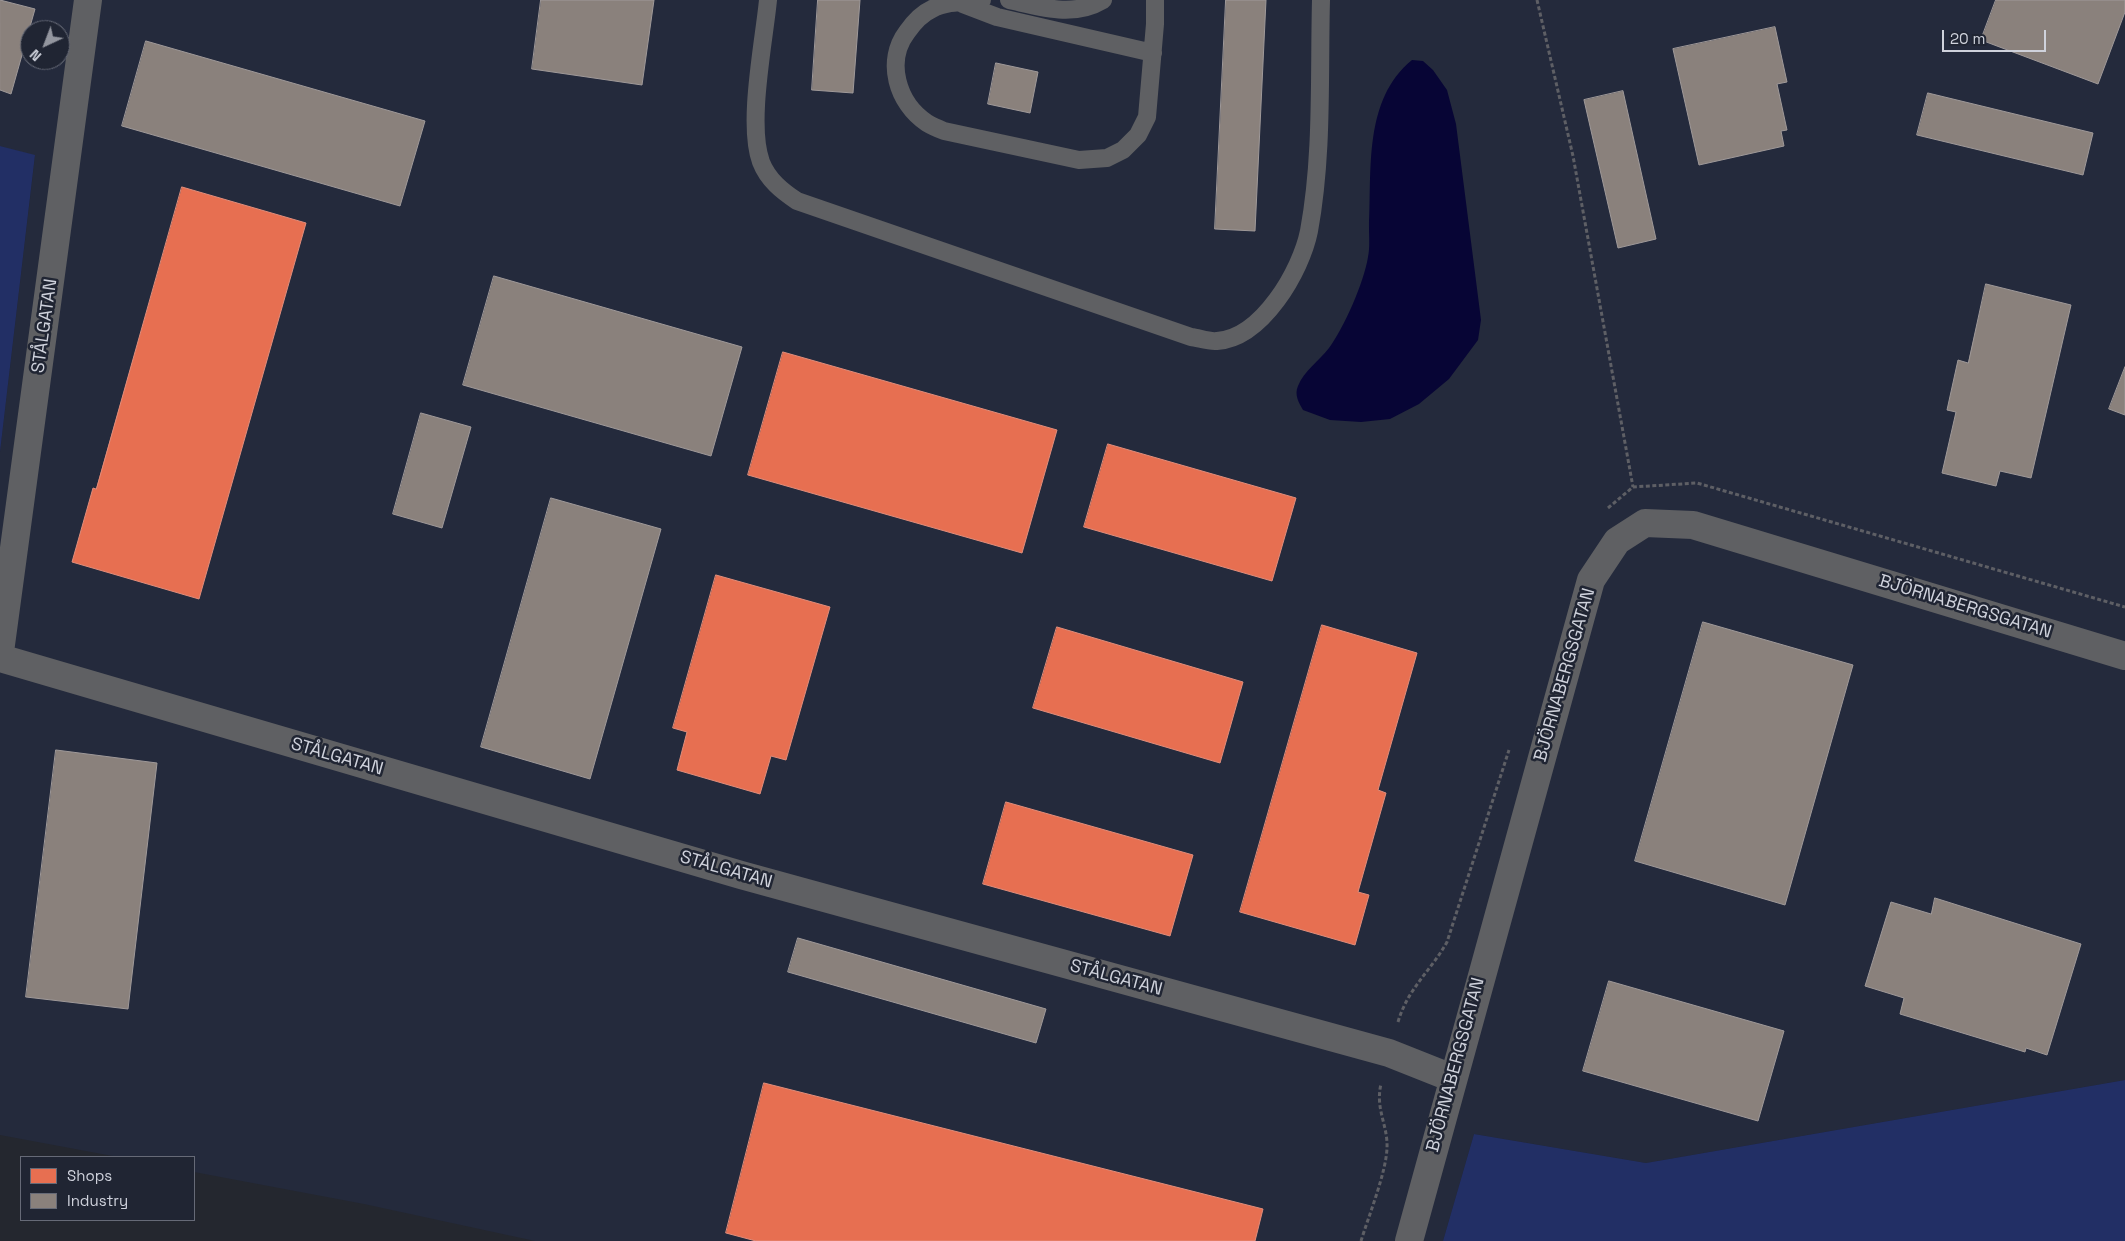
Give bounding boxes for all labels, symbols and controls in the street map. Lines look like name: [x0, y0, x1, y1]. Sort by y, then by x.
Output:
north arrow: [20, 20, 70, 70]
scale bar: [1945, 20, 2049, 52]
text: 20 m: [1950, 29, 1985, 48]
text: N: [26, 45, 45, 65]
street label: STÅLGATAN: [28, 277, 62, 375]
street label: BJÖRNABERGSGATAN: [1876, 570, 2054, 644]
street label: BJÖRNABERGSGATAN: [1530, 586, 1600, 764]
street label: STÅLGATAN: [288, 734, 386, 780]
street label: STÅLGATAN: [677, 847, 775, 893]
street label: STÅLGATAN: [1067, 955, 1165, 1001]
street label: BJÖRNABERGSGATAN: [1422, 975, 1490, 1155]
legend: [20, 1156, 195, 1221]
text: Shops: [67, 1166, 112, 1185]
text: Industry: [67, 1191, 128, 1210]

